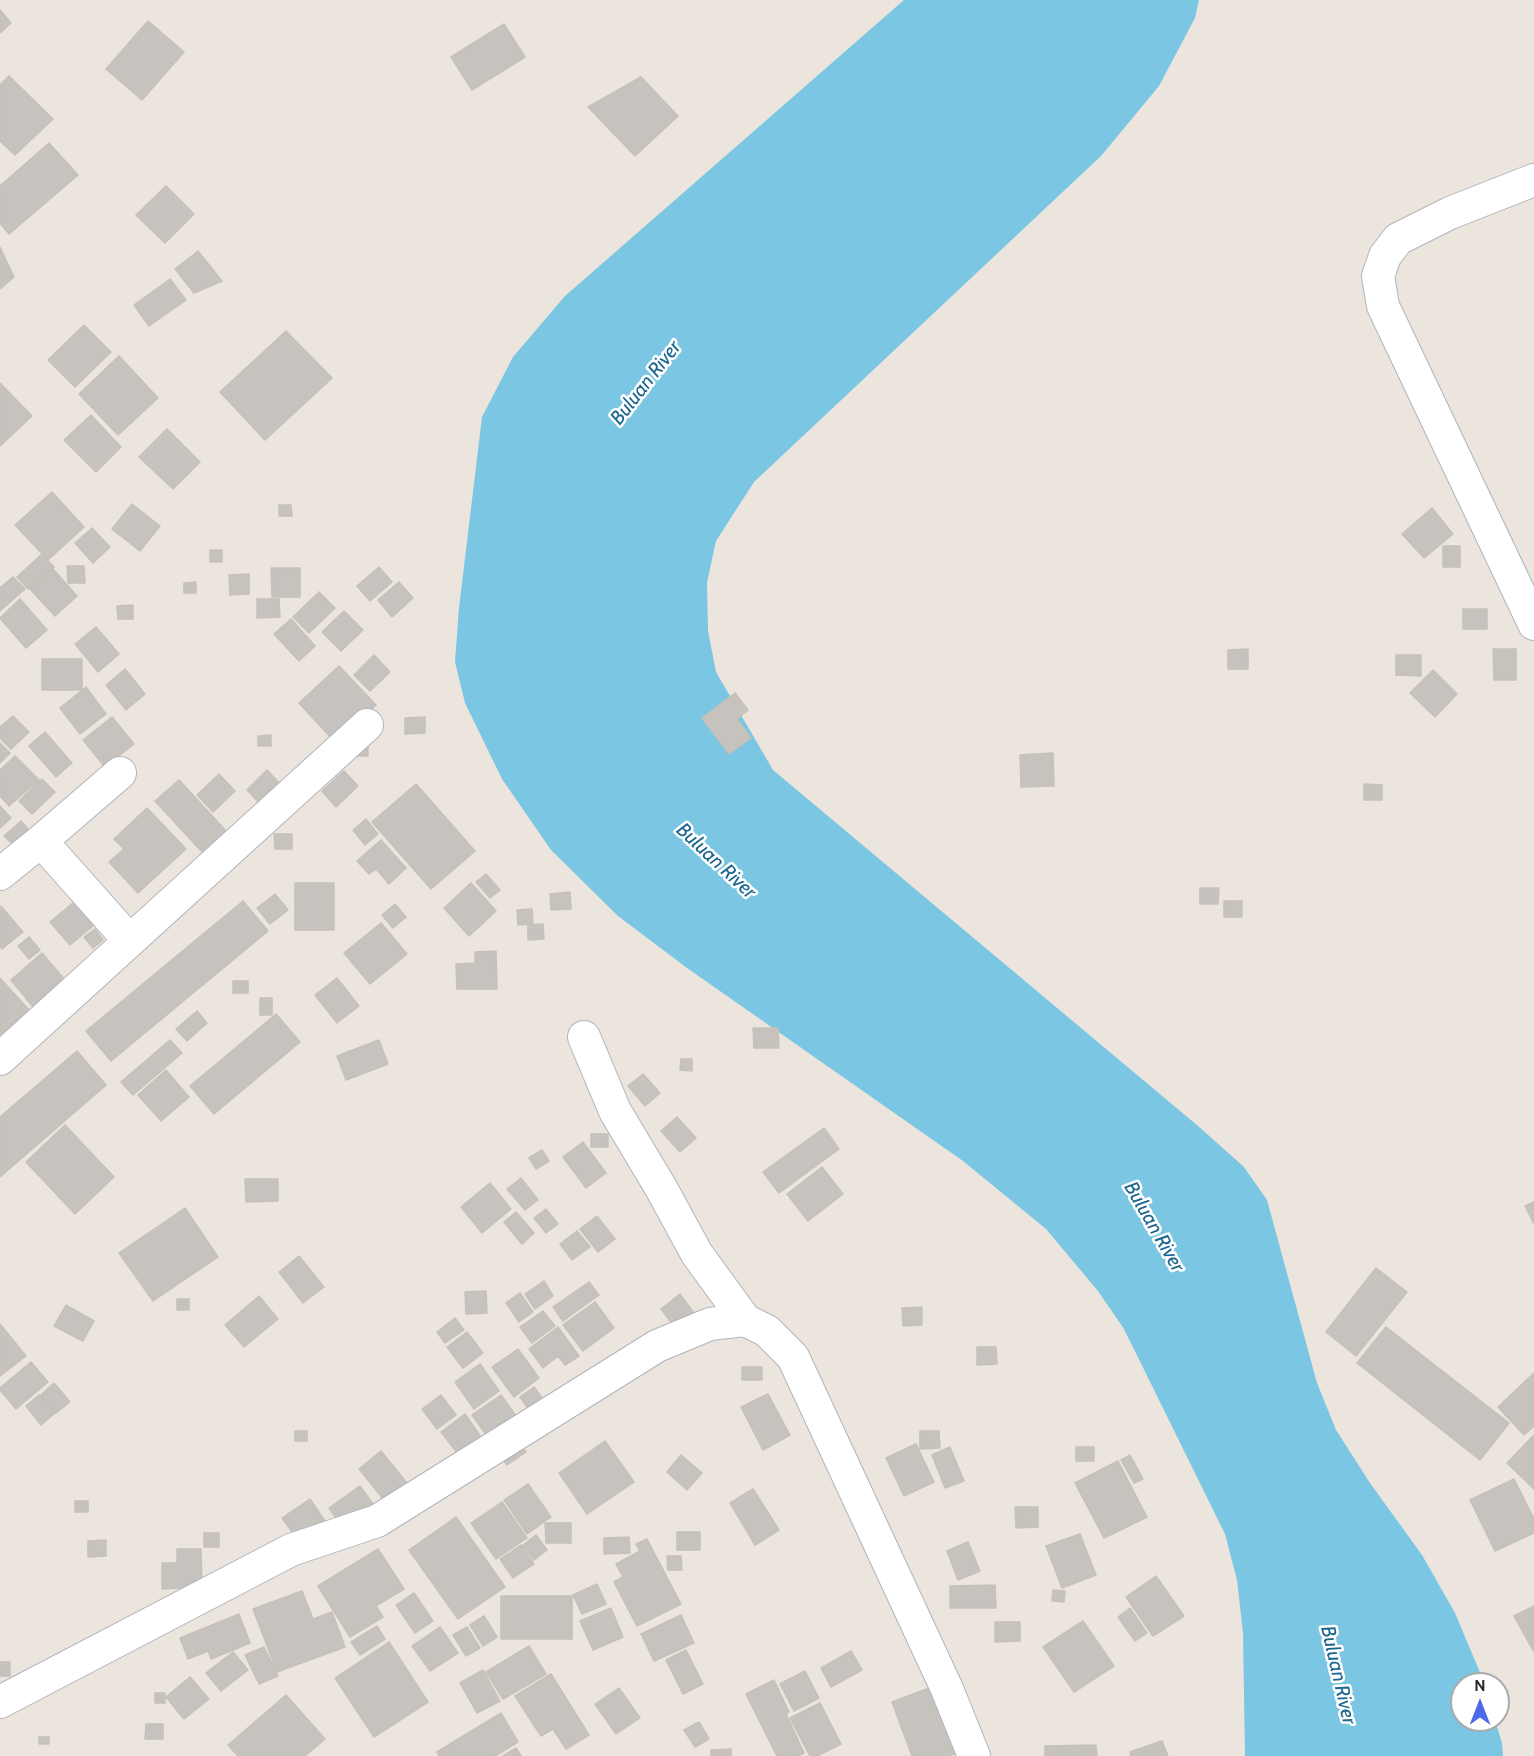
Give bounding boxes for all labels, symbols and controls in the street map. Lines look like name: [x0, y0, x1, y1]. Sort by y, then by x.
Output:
water label: Buluan River: [606, 336, 686, 430]
water label: Buluan River: [671, 818, 761, 904]
water label: Buluan River: [1119, 1178, 1189, 1276]
water label: Buluan River: [1315, 1624, 1361, 1726]
north arrow: [1450, 1672, 1510, 1732]
text: N: [1474, 1676, 1486, 1695]

